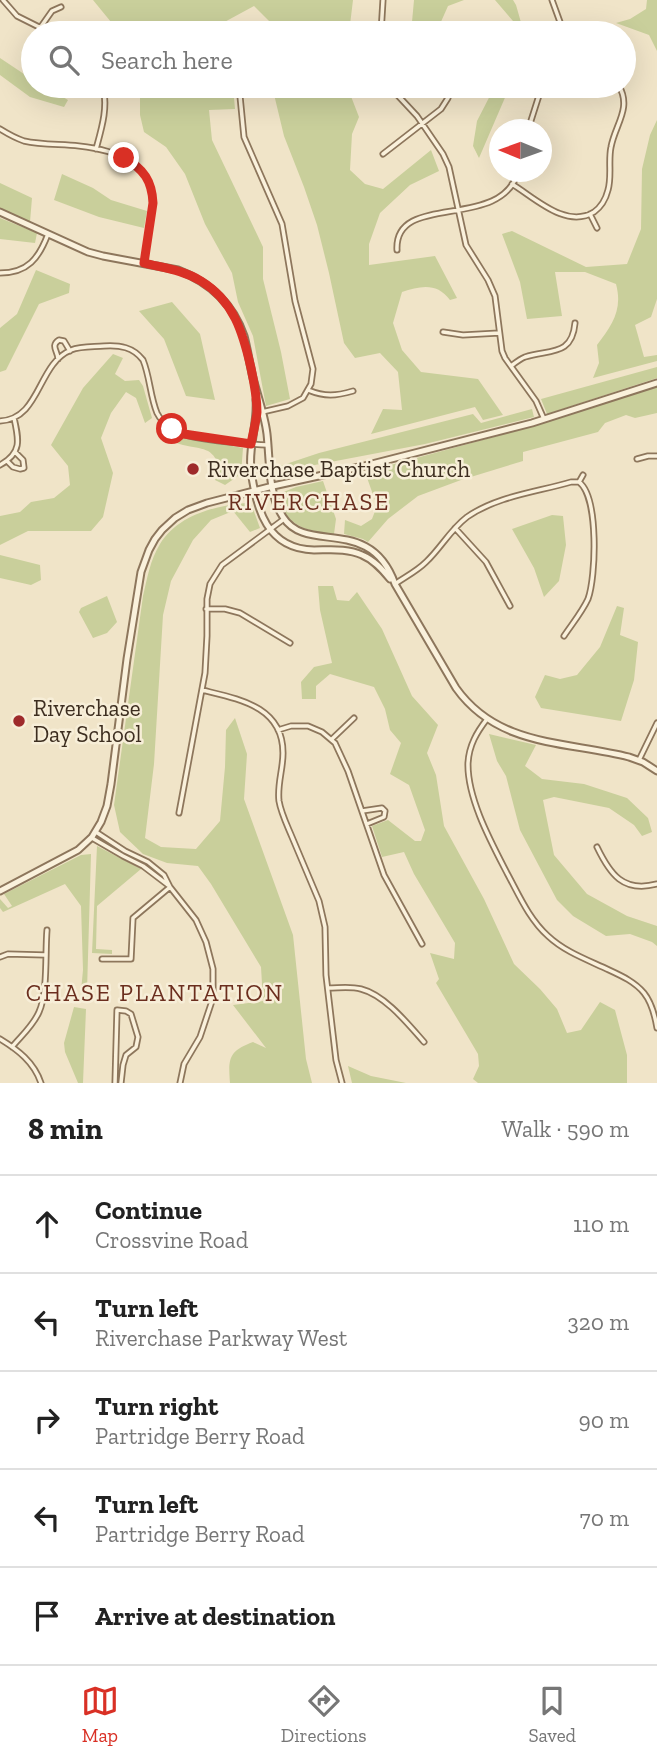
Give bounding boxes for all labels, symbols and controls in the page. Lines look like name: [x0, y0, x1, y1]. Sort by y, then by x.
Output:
search box: [21, 21, 636, 98]
icon: search: [45, 41, 83, 79]
text: Search here: [101, 44, 233, 76]
north arrow: [489, 119, 552, 182]
route end: [108, 142, 139, 173]
route start: [156, 413, 187, 444]
place label: Riverchase Baptist Church: [207, 455, 470, 483]
marker: Riverchase Baptist Church: [185, 461, 201, 477]
district label: RIVERCHASE: [228, 487, 390, 516]
place label: Riverchase Day School: [33, 694, 142, 748]
marker: Riverchase Day School: [11, 713, 27, 729]
district label: CHASE PLANTATION: [26, 978, 284, 1007]
text: 8 min: [28, 1111, 103, 1147]
text: Walk · 590 m: [502, 1115, 629, 1143]
text: Continue: [95, 1194, 202, 1226]
icon: ahead: [28, 1205, 66, 1243]
text: 110 m: [573, 1210, 629, 1238]
text: Crossvine Road: [95, 1226, 248, 1254]
text: Turn left: [95, 1292, 198, 1324]
icon: left: [28, 1303, 66, 1341]
text: 320 m: [568, 1308, 629, 1336]
text: Riverchase Parkway West: [95, 1324, 347, 1352]
text: Turn right: [95, 1390, 218, 1422]
icon: right: [28, 1401, 66, 1439]
text: 90 m: [578, 1406, 629, 1434]
text: Partridge Berry Road: [95, 1422, 305, 1450]
text: Turn left: [95, 1488, 198, 1520]
icon: left: [28, 1499, 66, 1537]
text: 70 m: [580, 1504, 629, 1532]
text: Partridge Berry Road: [95, 1520, 305, 1548]
icon: arrive: [28, 1597, 66, 1635]
text: Arrive at destination: [95, 1600, 335, 1632]
tab: Map: [81, 1682, 119, 1747]
tab: Directions: [281, 1682, 367, 1747]
tab: Saved: [528, 1682, 576, 1747]

